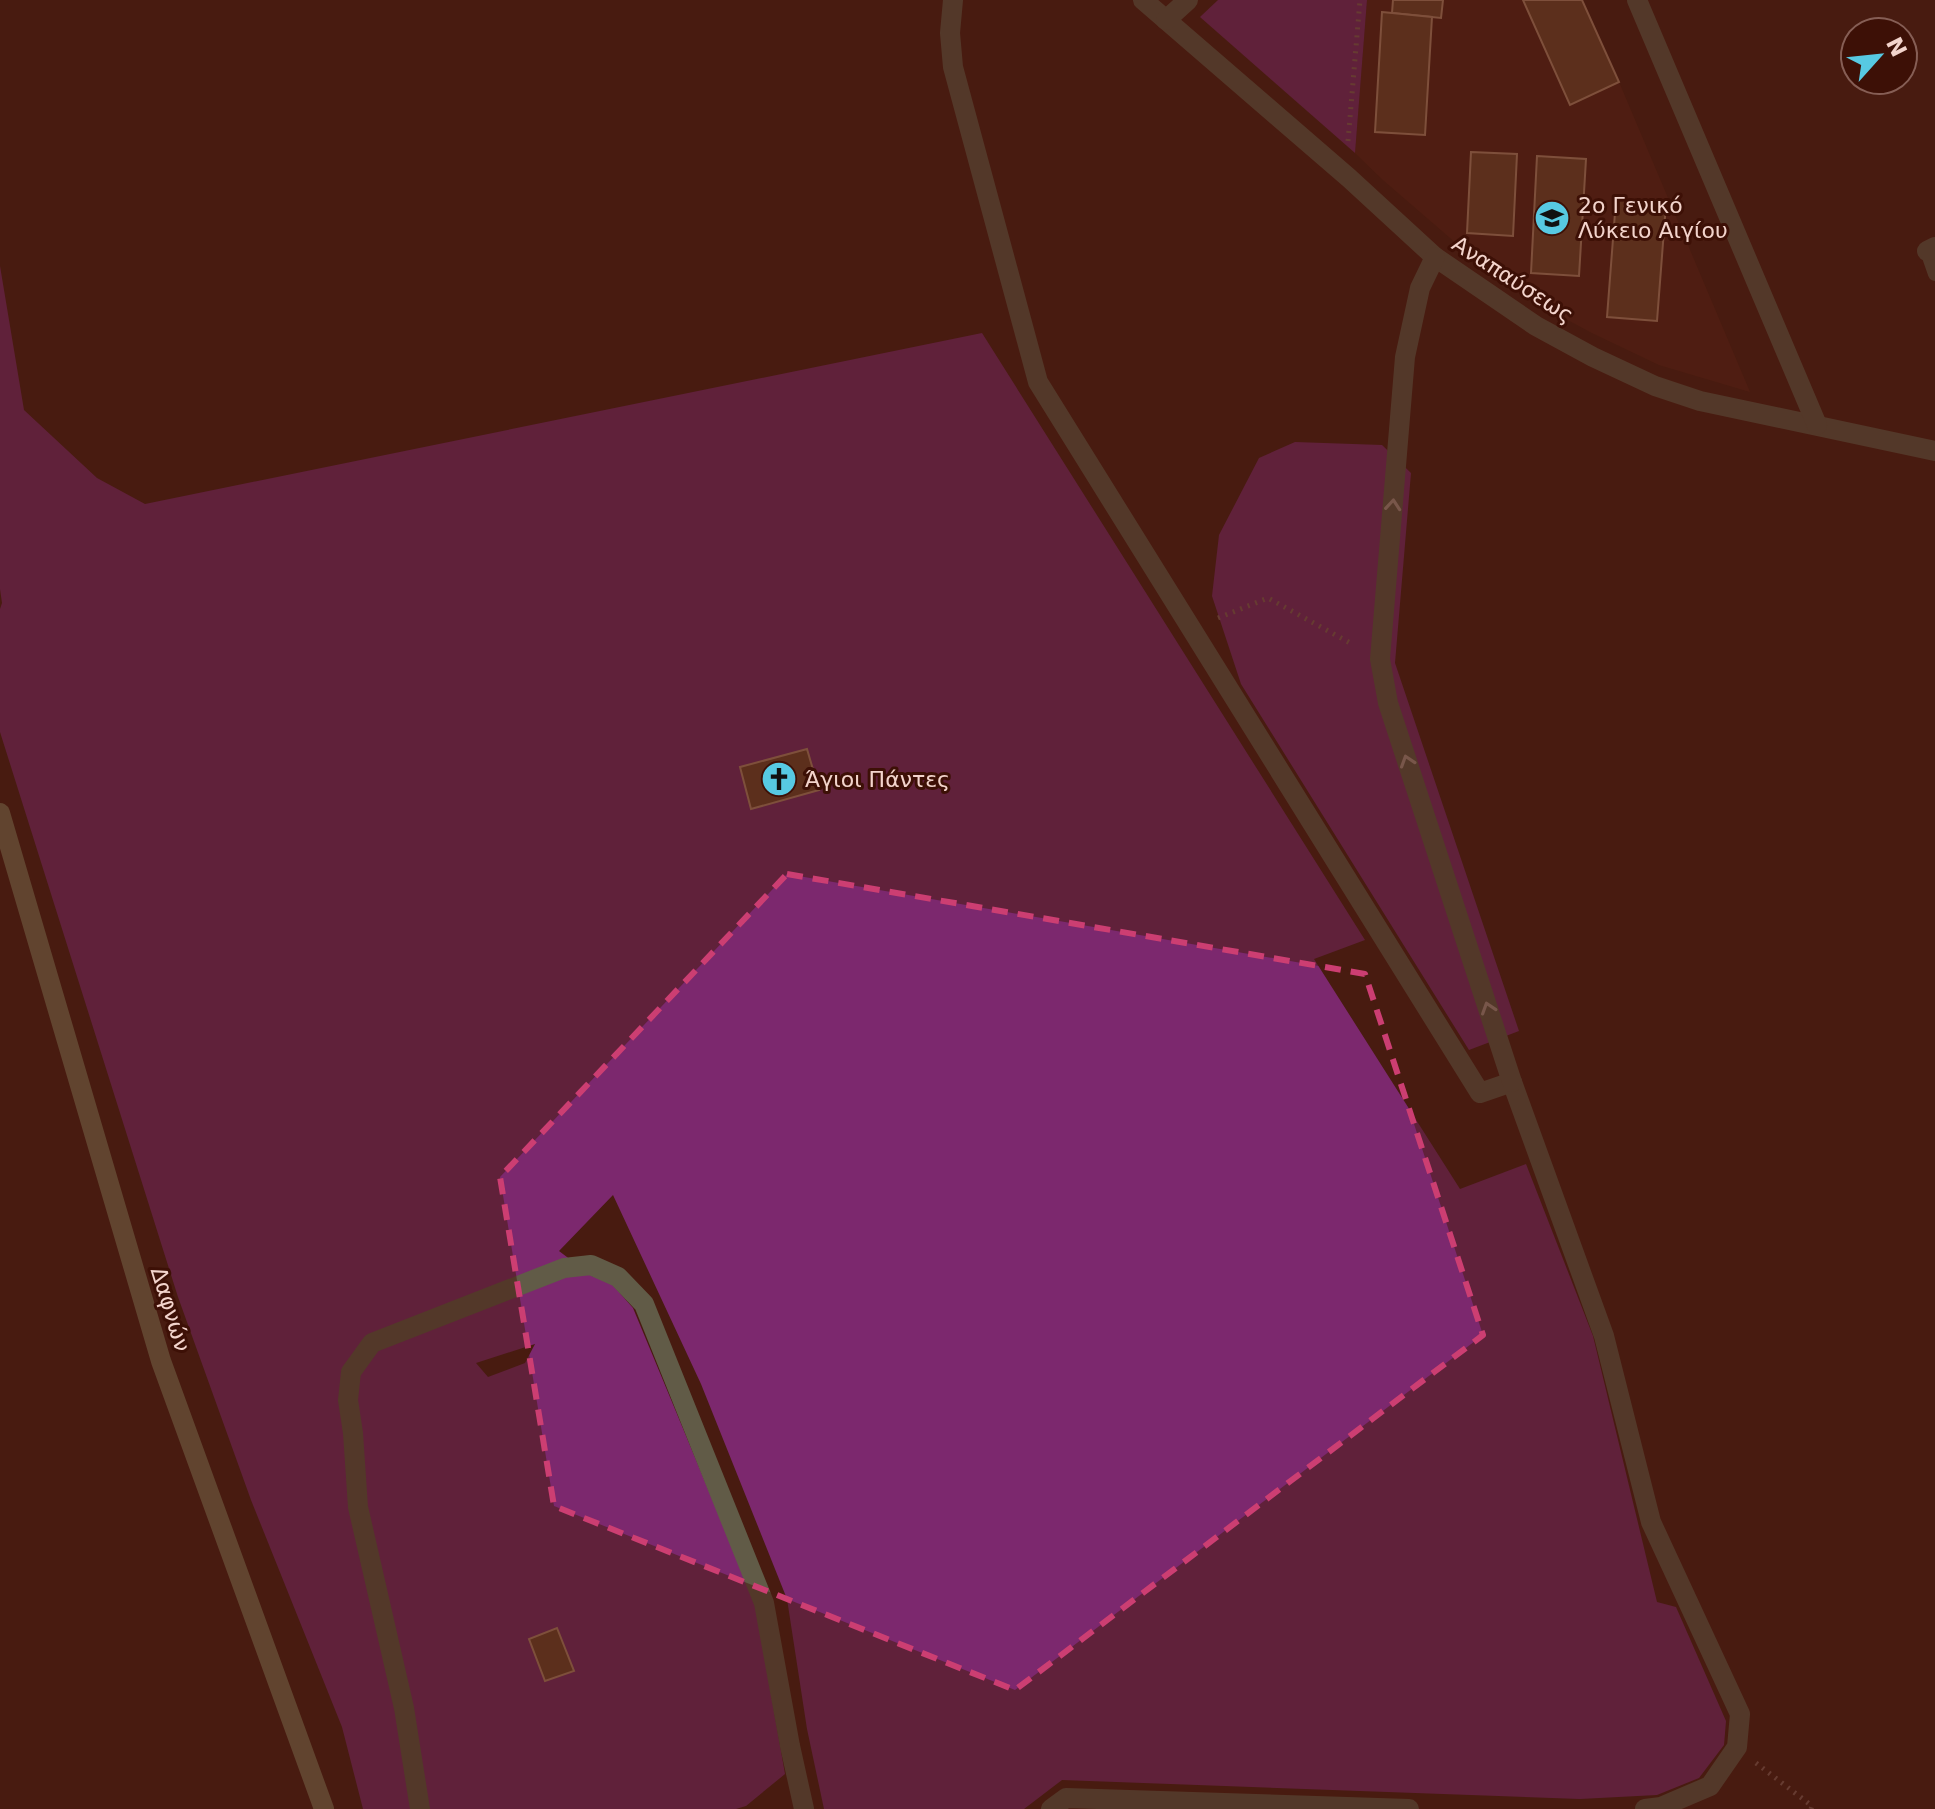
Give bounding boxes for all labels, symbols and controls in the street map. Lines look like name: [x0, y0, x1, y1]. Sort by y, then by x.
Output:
north arrow: [1839, 16, 1919, 96]
text: N: [1881, 33, 1912, 61]
place label: 2ο Γενικό Λύκειο Αιγίου: [1578, 193, 1728, 243]
school or university icon: 2ο Γενικό Λύκειο Αιγίου: [1533, 199, 1571, 237]
street label: Αναπαύσεως: [1447, 231, 1578, 328]
one-way arrow: [1384, 498, 1401, 511]
one-way arrow: [1400, 754, 1416, 768]
church icon: Άγιοι Πάντες: [760, 760, 798, 798]
place label: Άγιοι Πάντες: [805, 767, 950, 792]
one-way arrow: [1481, 1001, 1497, 1015]
street label: Δαφνών: [146, 1264, 195, 1354]

